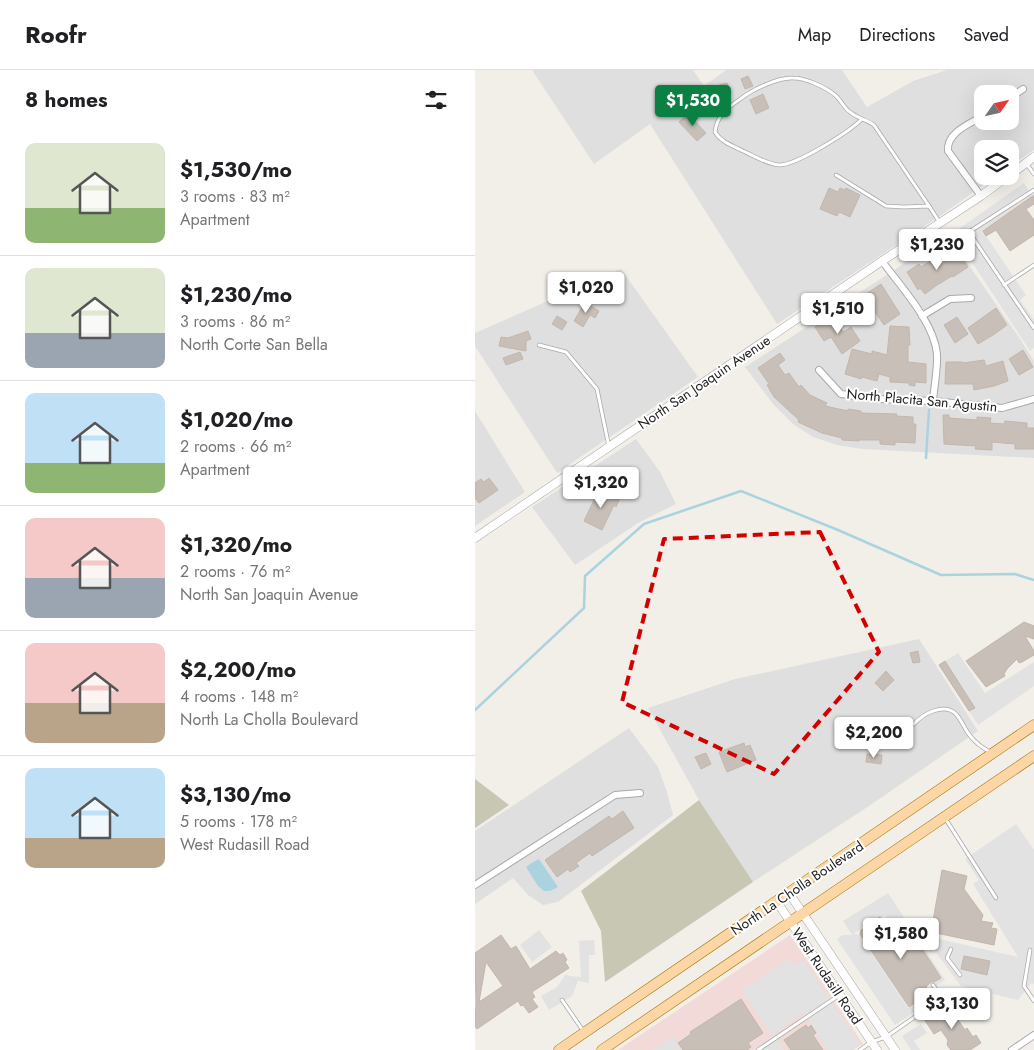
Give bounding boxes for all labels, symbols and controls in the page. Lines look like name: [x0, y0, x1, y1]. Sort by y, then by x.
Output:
text: Roofr: [25, 17, 87, 52]
text: Map: [798, 22, 831, 48]
text: Directions: [859, 22, 935, 48]
text: Saved: [963, 22, 1009, 48]
text: 8 homes: [25, 85, 108, 115]
pin: $1,530: [652, 85, 734, 127]
north arrow: [974, 85, 1019, 130]
map controls: [974, 85, 1019, 185]
icon: filters: [422, 86, 450, 114]
text: $1,530: [666, 89, 720, 112]
button: layers: [974, 140, 1019, 185]
text: $1,530/mo: [180, 155, 292, 185]
icon: home: [65, 163, 125, 223]
text: 3 rooms · 83 m²: [180, 185, 290, 208]
text: Apartment: [180, 208, 250, 231]
pin: $1,230: [896, 228, 978, 271]
text: $1,230: [910, 233, 964, 256]
pin: $1,020: [545, 272, 627, 314]
text: $1,020: [559, 276, 613, 299]
text: $1,230/mo: [180, 280, 292, 310]
icon: home: [65, 288, 125, 348]
pin: $1,510: [797, 292, 879, 335]
text: $1,510: [812, 297, 864, 320]
text: 3 rooms · 86 m²: [180, 310, 290, 333]
street label: North San Joaquin Avenue: [634, 330, 774, 434]
text: North Corte San Bella: [180, 333, 328, 356]
street label: North Placita San Agustin: [846, 383, 998, 417]
text: $1,020/mo: [180, 405, 293, 435]
icon: home: [65, 413, 125, 473]
text: 2 rooms · 66 m²: [180, 435, 291, 458]
text: Apartment: [180, 458, 250, 481]
pin: $1,320: [560, 466, 642, 509]
text: $1,320: [574, 471, 628, 494]
text: $1,320/mo: [180, 530, 292, 560]
icon: home: [65, 538, 125, 598]
text: 2 rooms · 76 m²: [180, 560, 290, 583]
text: North San Joaquin Avenue: [180, 583, 358, 606]
text: $2,200/mo: [180, 655, 296, 685]
icon: home: [65, 663, 125, 723]
text: 4 rooms · 148 m²: [180, 685, 298, 708]
text: North La Cholla Boulevard: [180, 708, 358, 731]
pin: $2,200: [833, 716, 915, 759]
text: $2,200: [845, 721, 903, 744]
text: $3,130/mo: [180, 780, 291, 810]
icon: home: [65, 788, 125, 848]
text: 5 rooms · 178 m²: [180, 810, 297, 833]
text: West Rudasill Road: [180, 833, 309, 856]
street label: North La Cholla Boulevard: [727, 836, 867, 940]
pin: $1,580: [860, 918, 942, 960]
text: $1,580: [874, 922, 928, 945]
street label: West Rudasill Road: [787, 923, 867, 1029]
pin: $3,130: [911, 988, 993, 1030]
text: $3,130: [925, 992, 979, 1015]

